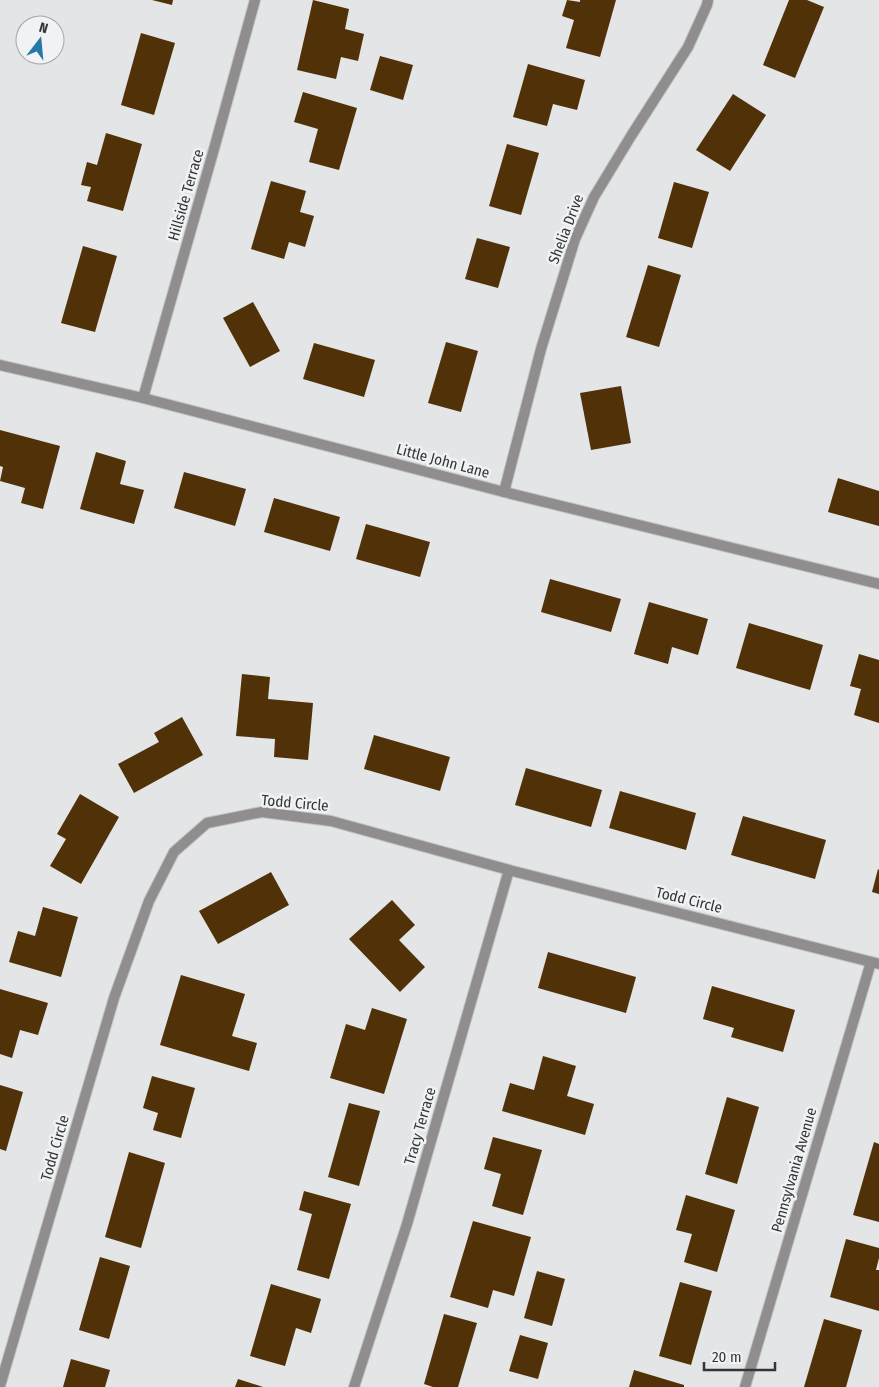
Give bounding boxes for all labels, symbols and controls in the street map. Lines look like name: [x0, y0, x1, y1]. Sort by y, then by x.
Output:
north arrow: [15, 15, 65, 65]
text: N: [37, 19, 50, 37]
street label: Hillside Terrace: [164, 147, 208, 243]
street label: Shelia Drive: [544, 192, 588, 266]
street label: Little John Lane: [395, 440, 491, 482]
street label: Todd Circle: [261, 791, 329, 815]
street label: Todd Circle: [654, 883, 724, 917]
street label: Tracy Terrace: [400, 1085, 440, 1167]
street label: Pennsylvania Avenue: [768, 1106, 820, 1234]
street label: Todd Circle: [37, 1113, 73, 1183]
scale bar: [704, 1340, 775, 1372]
text: 20 m: [712, 1348, 742, 1366]

